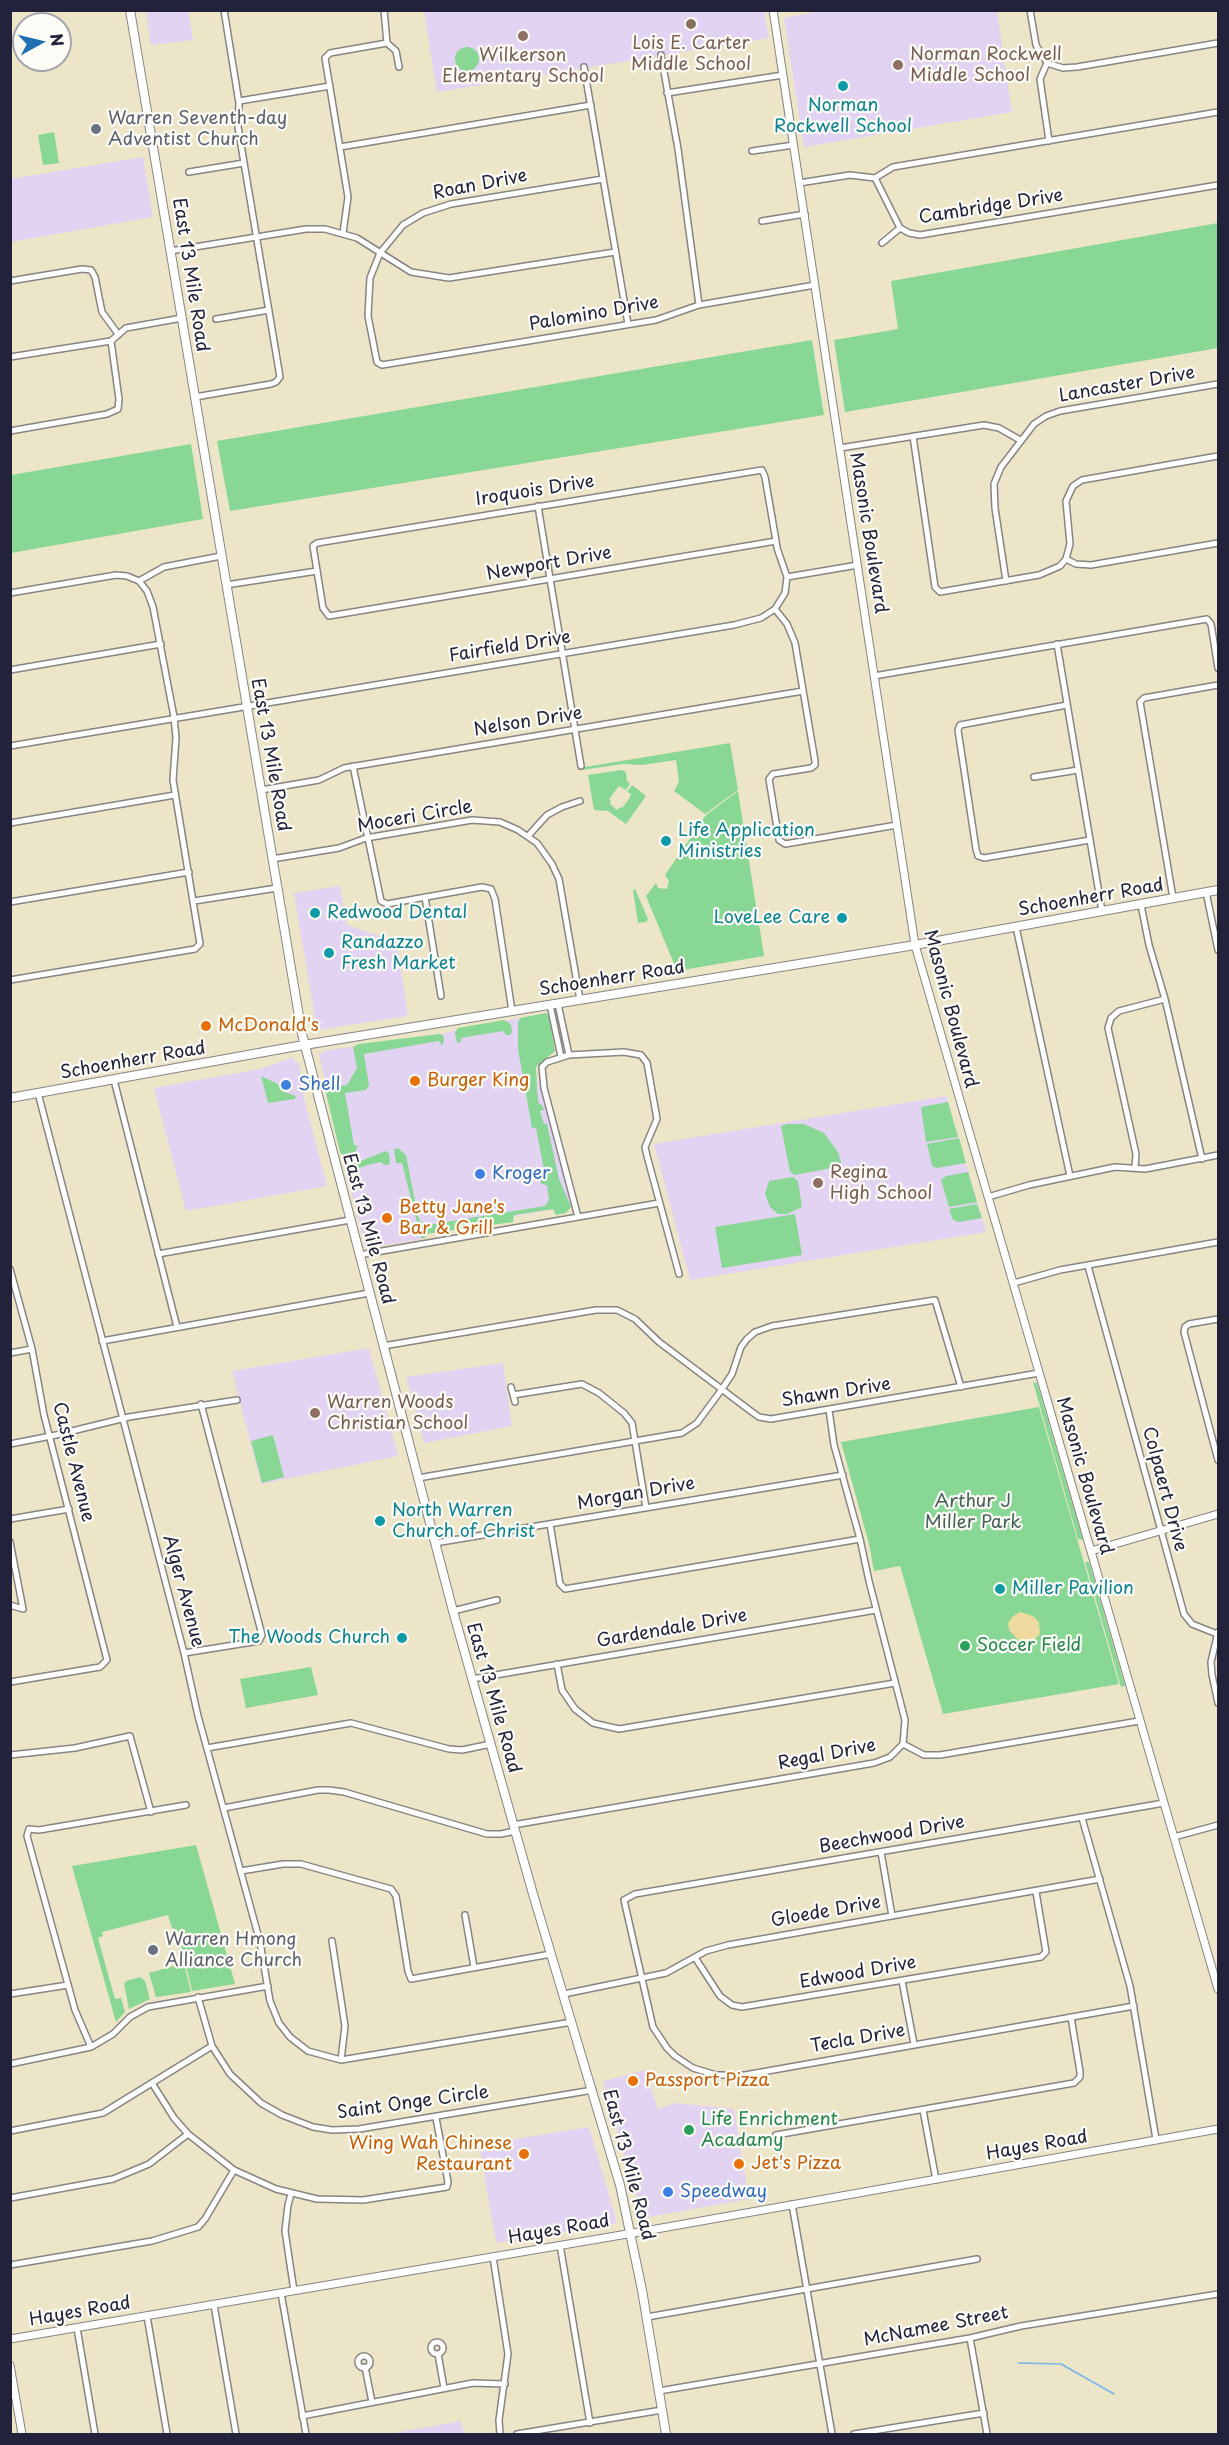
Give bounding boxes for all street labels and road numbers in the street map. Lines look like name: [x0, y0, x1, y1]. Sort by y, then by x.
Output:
street label: Roan Drive: [431, 165, 529, 205]
street label: Cambridge Drive: [917, 185, 1065, 229]
street label: East 13 Mile Road: [167, 197, 213, 353]
street label: Palomino Drive: [527, 292, 661, 336]
street label: Lancaster Drive: [1057, 362, 1197, 408]
street label: Masonic Boulevard: [845, 451, 891, 615]
street label: Iroquois Drive: [474, 471, 596, 511]
street label: Newport Drive: [485, 542, 613, 586]
street label: Fairfield Drive: [448, 627, 572, 667]
street label: East 13 Mile Road: [246, 677, 294, 833]
street label: Nelson Drive: [472, 703, 584, 741]
street label: Moceri Circle: [356, 796, 474, 838]
street label: Schoenherr Road: [1017, 875, 1165, 921]
street label: Masonic Boulevard: [918, 928, 982, 1090]
street label: Schoenherr Road: [538, 957, 686, 1001]
street label: Schoenherr Road: [59, 1038, 207, 1084]
street label: East 13 Mile Road: [337, 1151, 399, 1307]
street label: Shawn Drive: [780, 1374, 892, 1412]
street label: Masonic Boulevard: [1051, 1395, 1117, 1557]
street label: Castle Avenue: [48, 1400, 98, 1524]
street label: Colpaert Drive: [1137, 1424, 1191, 1554]
street label: Morgan Drive: [575, 1473, 697, 1515]
street label: Alger Avenue: [158, 1533, 208, 1649]
street label: Gardendale Drive: [595, 1605, 749, 1653]
street label: East 13 Mile Road: [461, 1620, 525, 1776]
street label: Regal Drive: [776, 1735, 878, 1775]
street label: Beechwood Drive: [818, 1812, 966, 1858]
street label: Gloede Drive: [769, 1892, 883, 1932]
street label: Edwood Drive: [798, 1952, 918, 1994]
street label: Tecla Drive: [809, 2020, 907, 2058]
street label: Saint Onge Circle: [336, 2082, 490, 2124]
street label: East 13 Mile Road: [597, 2087, 659, 2243]
street label: Hayes Road: [985, 2126, 1089, 2166]
street label: Hayes Road: [507, 2210, 611, 2250]
street label: Hayes Road: [28, 2292, 132, 2332]
street label: McNamee Street: [862, 2302, 1010, 2352]

